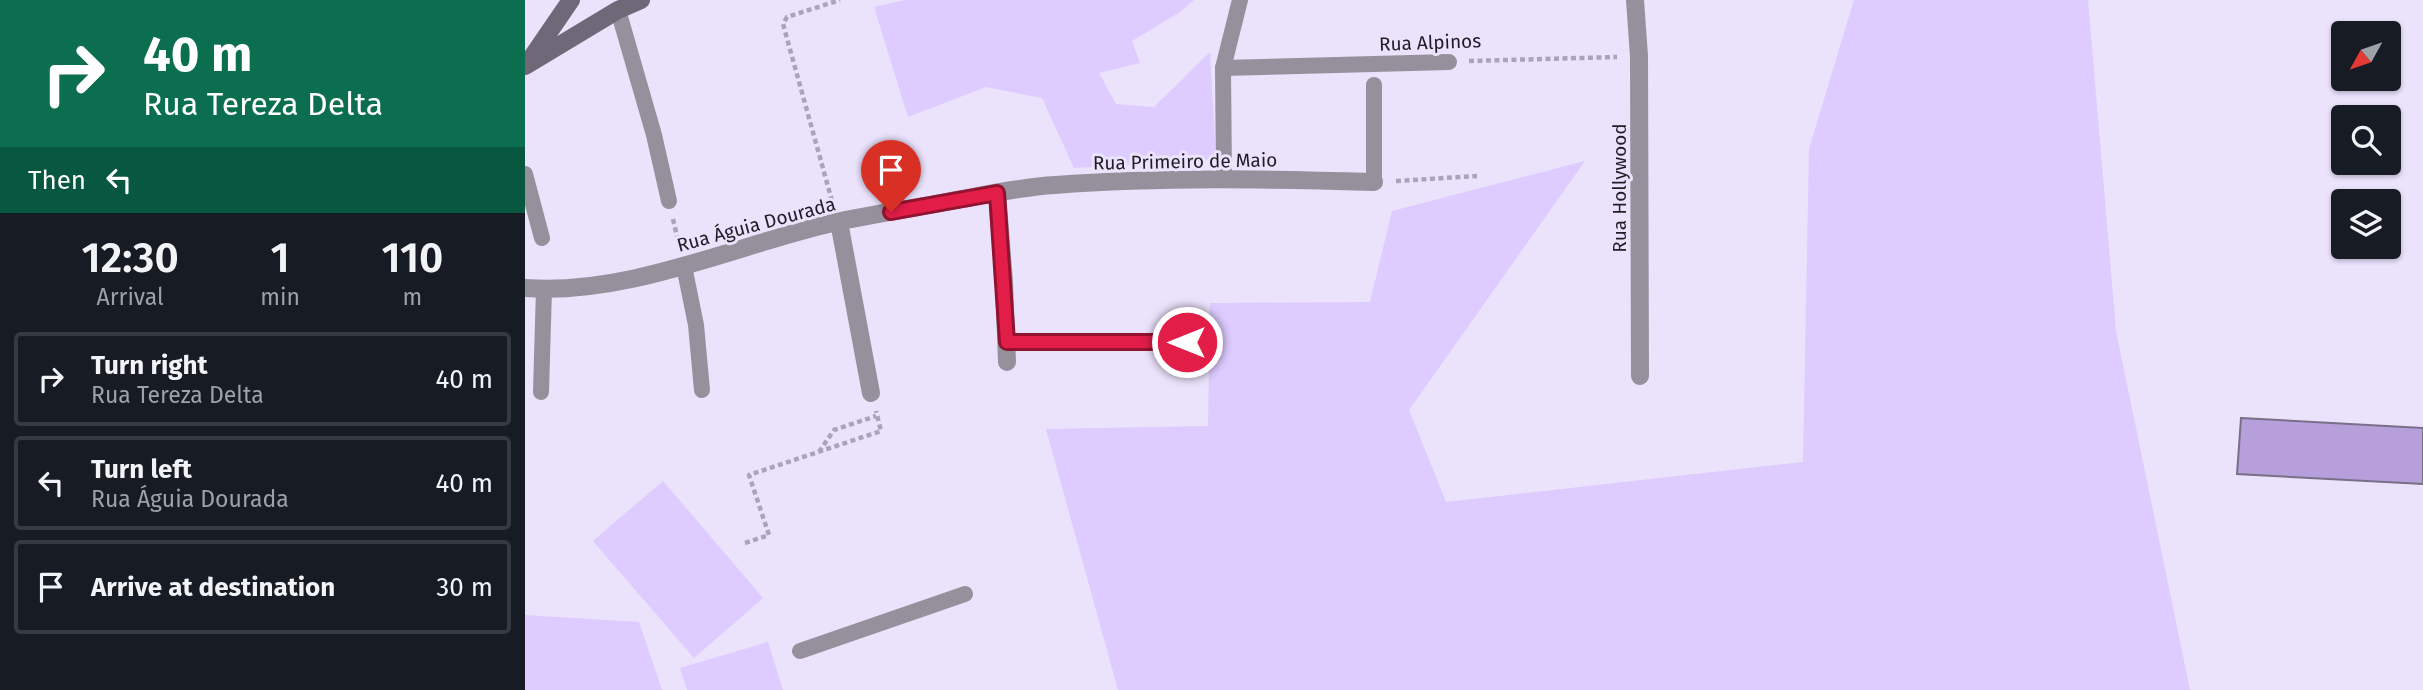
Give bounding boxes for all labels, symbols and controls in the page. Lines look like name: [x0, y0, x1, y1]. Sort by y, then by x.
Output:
north arrow: [2331, 21, 2401, 91]
map controls: [2331, 21, 2401, 259]
text: 40 m: [143, 25, 252, 84]
icon: right: [28, 28, 119, 119]
street label: Rua Alpinos: [1379, 29, 1482, 56]
text: Rua Tereza Delta: [143, 85, 383, 123]
button: search: [2331, 105, 2401, 175]
street label: Rua Hollywood: [1608, 123, 1631, 253]
pin: [861, 140, 921, 212]
street label: Rua Primeiro de Maio: [1093, 148, 1277, 175]
icon: arrive: [872, 151, 910, 189]
icon: left: [100, 161, 138, 199]
text: Then: [28, 165, 86, 196]
button: layers: [2331, 189, 2401, 259]
street label: Rua Águia Dourada: [674, 192, 838, 257]
text: 12:30: [82, 233, 179, 283]
text: 1: [271, 233, 290, 283]
text: 110: [382, 233, 443, 283]
text: Arrival: [96, 283, 164, 311]
text: min: [260, 283, 300, 311]
text: m: [403, 283, 422, 311]
position arrow: [1150, 305, 1224, 379]
text: Turn right: [91, 350, 208, 381]
icon: right: [32, 360, 70, 398]
text: 40 m: [435, 364, 493, 395]
text: Rua Tereza Delta: [91, 381, 264, 409]
text: Turn left: [91, 454, 192, 485]
icon: left: [32, 464, 70, 502]
text: 40 m: [435, 468, 493, 499]
text: Rua Águia Dourada: [91, 485, 289, 513]
icon: arrive: [32, 568, 70, 606]
text: Arrive at destination: [91, 572, 335, 603]
text: 30 m: [436, 572, 493, 603]

